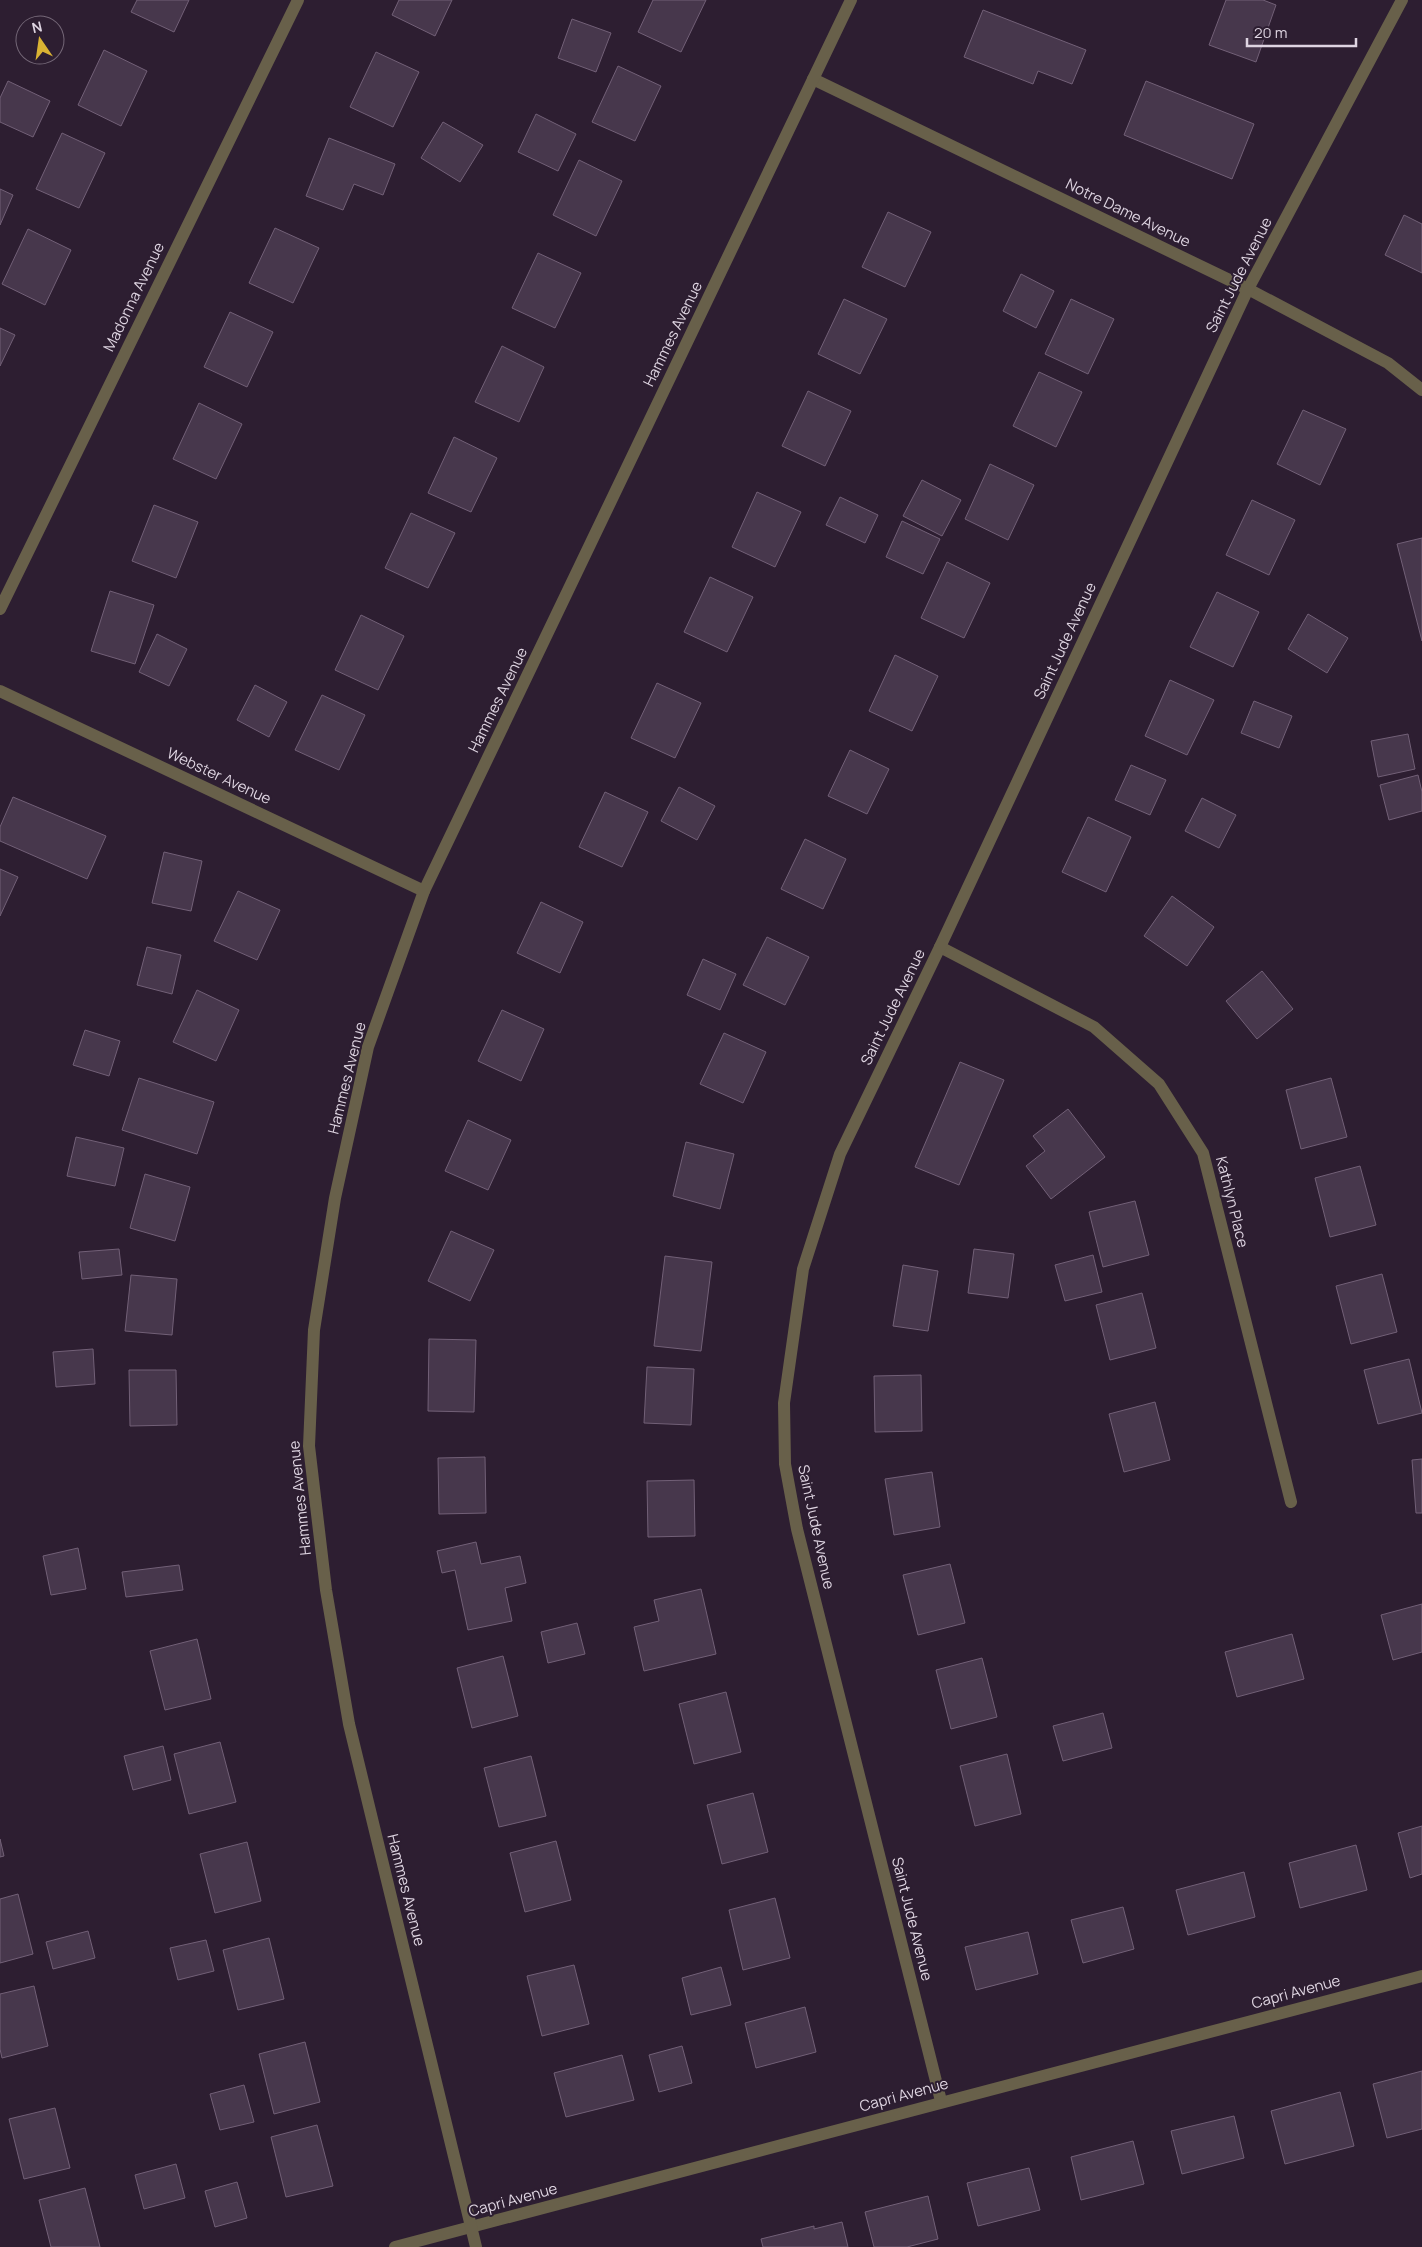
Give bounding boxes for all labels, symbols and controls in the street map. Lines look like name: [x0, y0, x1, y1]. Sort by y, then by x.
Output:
north arrow: [15, 15, 65, 65]
scale bar: [1247, 15, 1356, 47]
text: N: [30, 16, 44, 37]
text: 20 m: [1254, 22, 1287, 43]
street label: Notre Dame Avenue: [1062, 173, 1194, 252]
street label: Saint Jude Avenue: [1200, 213, 1277, 336]
street label: Madonna Avenue: [98, 238, 169, 355]
street label: Hammes Avenue: [638, 277, 707, 390]
street label: Saint Jude Avenue: [1028, 579, 1101, 703]
street label: Hammes Avenue: [463, 643, 532, 756]
street label: Webster Avenue: [164, 742, 275, 809]
street label: Saint Jude Avenue: [855, 945, 930, 1068]
street label: Hammes Avenue: [322, 1019, 371, 1136]
street label: Kathlyn Place: [1211, 1154, 1254, 1250]
street label: Hammes Avenue: [283, 1440, 316, 1556]
street label: Saint Jude Avenue: [793, 1463, 840, 1591]
street label: Hammes Avenue: [382, 1832, 431, 1948]
street label: Saint Jude Avenue: [887, 1855, 938, 1983]
street label: Capri Avenue: [1249, 1970, 1343, 2013]
street label: Capri Avenue: [857, 2073, 951, 2116]
street label: Capri Avenue: [466, 2178, 560, 2221]

